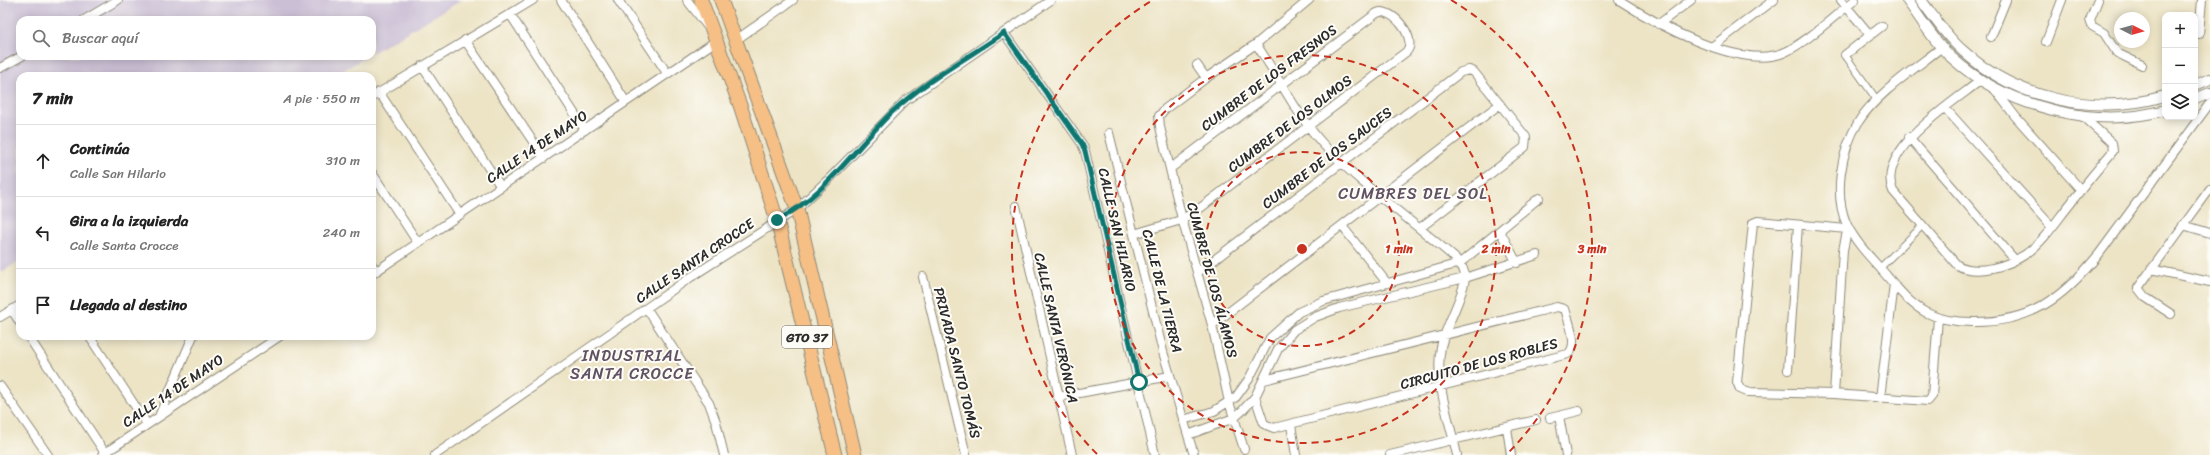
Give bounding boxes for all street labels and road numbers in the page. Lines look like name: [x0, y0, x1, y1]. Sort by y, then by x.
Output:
street label: CUMBRE DE LOS FRESNOS: [1195, 18, 1343, 138]
street label: CUMBRE DE LOS OLMOS: [1222, 68, 1358, 180]
street label: CUMBRE DE LOS SAUCES: [1256, 100, 1398, 216]
street label: CALLE 14 DE MAYO: [481, 104, 593, 190]
street label: CALLE SAN HILARIO: [1091, 166, 1143, 294]
street label: CUMBRE DE LOS ÁLAMOS: [1179, 199, 1245, 361]
street label: CALLE SANTA CROCCE: [630, 211, 761, 310]
street label: CALLE DE LA TIERRA: [1135, 227, 1189, 355]
street label: CALLE SANTA VERÓNICA: [1027, 250, 1085, 406]
street label: PRIVADA SANTO TOMÁS: [926, 285, 988, 442]
road number: GTO 37: [782, 326, 832, 348]
street label: CIRCUITO DE LOS ROBLES: [1397, 331, 1561, 397]
street label: CALLE 14 DE MAYO: [117, 348, 229, 434]

